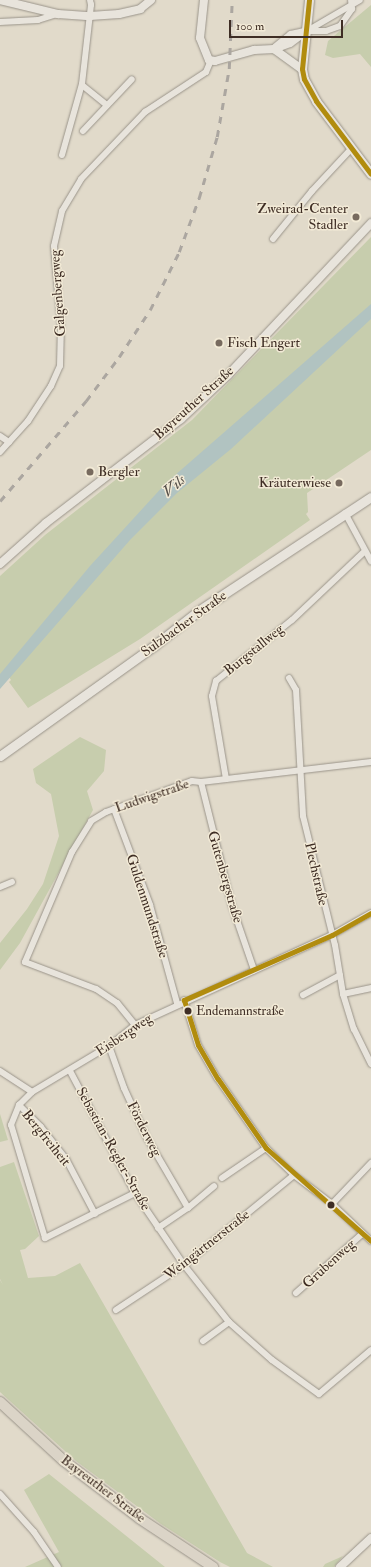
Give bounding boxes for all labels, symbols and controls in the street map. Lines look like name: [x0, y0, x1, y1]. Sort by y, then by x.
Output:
scale bar: [231, 12, 345, 38]
text: 100 m: [236, 19, 264, 34]
place label: Zweirad-Center Stadler: [257, 201, 348, 234]
marker: Zweirad-Center Stadler: [351, 212, 361, 222]
street label: Galgenbergweg: [47, 249, 69, 337]
place label: Fisch Engert: [227, 335, 300, 351]
marker: Fisch Engert: [214, 338, 224, 348]
street label: Bayreuther Straße: [151, 363, 237, 443]
place label: Bergler: [98, 464, 140, 480]
marker: Bergler: [85, 467, 95, 477]
water label: Vils: [159, 471, 189, 501]
place label: Kräuterwiese: [259, 475, 331, 491]
marker: Kräuterwiese: [334, 478, 344, 488]
street label: Sulzbacher Straße: [138, 587, 230, 661]
street label: Burgstallweg: [221, 621, 287, 679]
street label: Ludwigstraße: [113, 775, 191, 817]
street label: Gutenbergstraße: [204, 829, 246, 925]
street label: Plechstraße: [301, 841, 331, 907]
street label: Guldenmundstraße: [122, 852, 172, 960]
place label: Endemannstraße: [196, 1003, 284, 1019]
marker: Endemannstraße: [183, 1006, 193, 1016]
street label: Eisbergweg: [92, 1010, 156, 1060]
street label: Sebastian-Regler-Straße: [72, 1085, 154, 1213]
street label: Förderweg: [123, 1099, 165, 1159]
street label: Bergfreiheit: [18, 1106, 74, 1170]
unlabelled marker: [326, 1200, 336, 1210]
street label: Weingärtnerstraße: [161, 1206, 253, 1284]
street label: Grubenweg: [299, 1236, 359, 1292]
street label: Bayreuther Straße: [57, 1452, 149, 1526]

